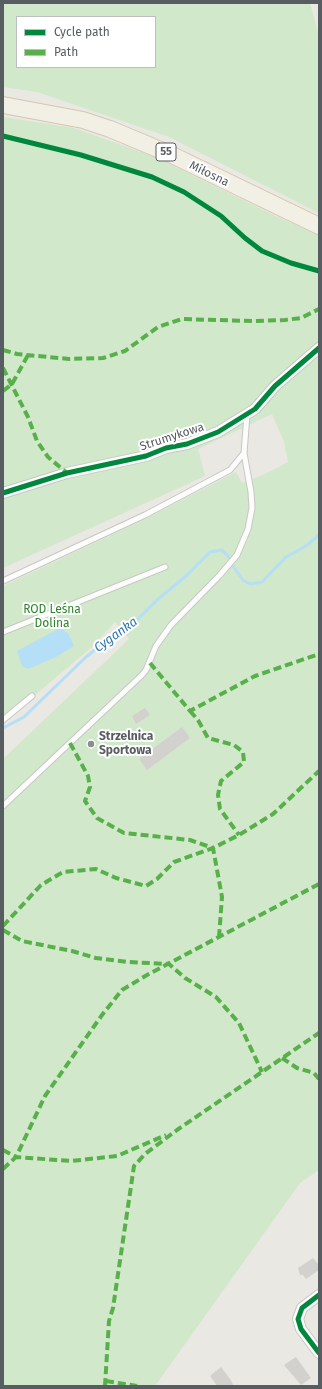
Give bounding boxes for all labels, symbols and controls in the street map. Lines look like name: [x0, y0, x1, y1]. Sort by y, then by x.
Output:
legend: [16, 16, 156, 68]
text: Cycle path: [54, 25, 110, 39]
text: Path: [54, 45, 78, 59]
road number: 55: [156, 143, 176, 161]
street label: Miłosna: [187, 158, 231, 190]
street label: Strumykowa: [138, 420, 206, 454]
park label: ROD Leśna Dolina: [23, 603, 81, 631]
water label: Cyganka: [91, 614, 141, 656]
place label: Strzelnica Sportowa: [99, 730, 153, 758]
marker: Strzelnica Sportowa: [86, 739, 96, 749]

